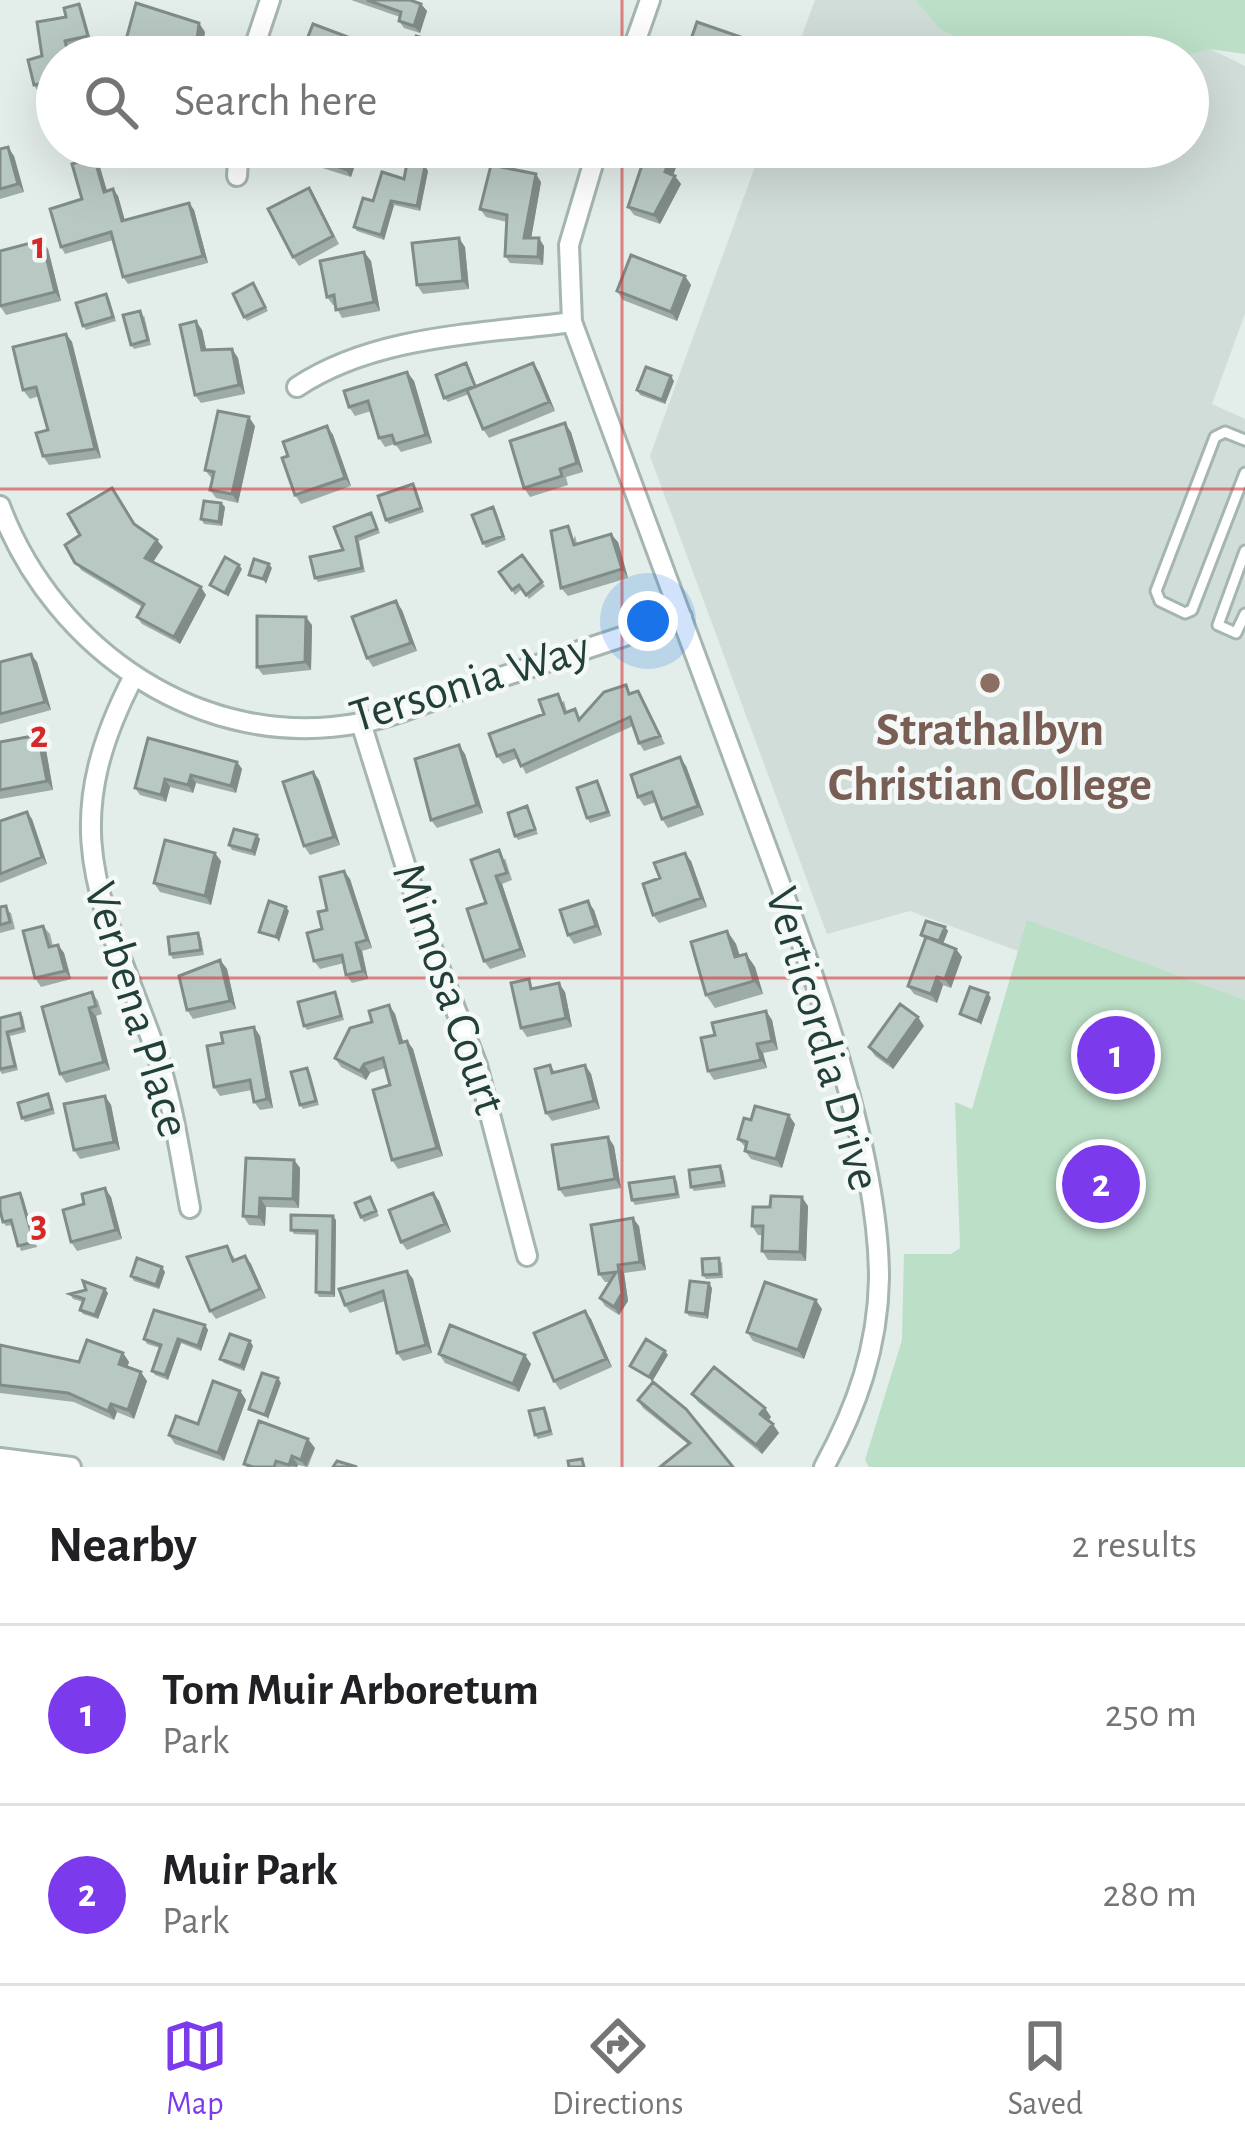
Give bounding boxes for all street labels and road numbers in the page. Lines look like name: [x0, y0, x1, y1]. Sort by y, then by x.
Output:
street label: Tersonia Way: [345, 624, 595, 742]
street label: Mimosa Court: [383, 857, 513, 1121]
street label: Verbena Place: [74, 877, 198, 1143]
street label: Verticordia Drive: [756, 882, 888, 1196]

